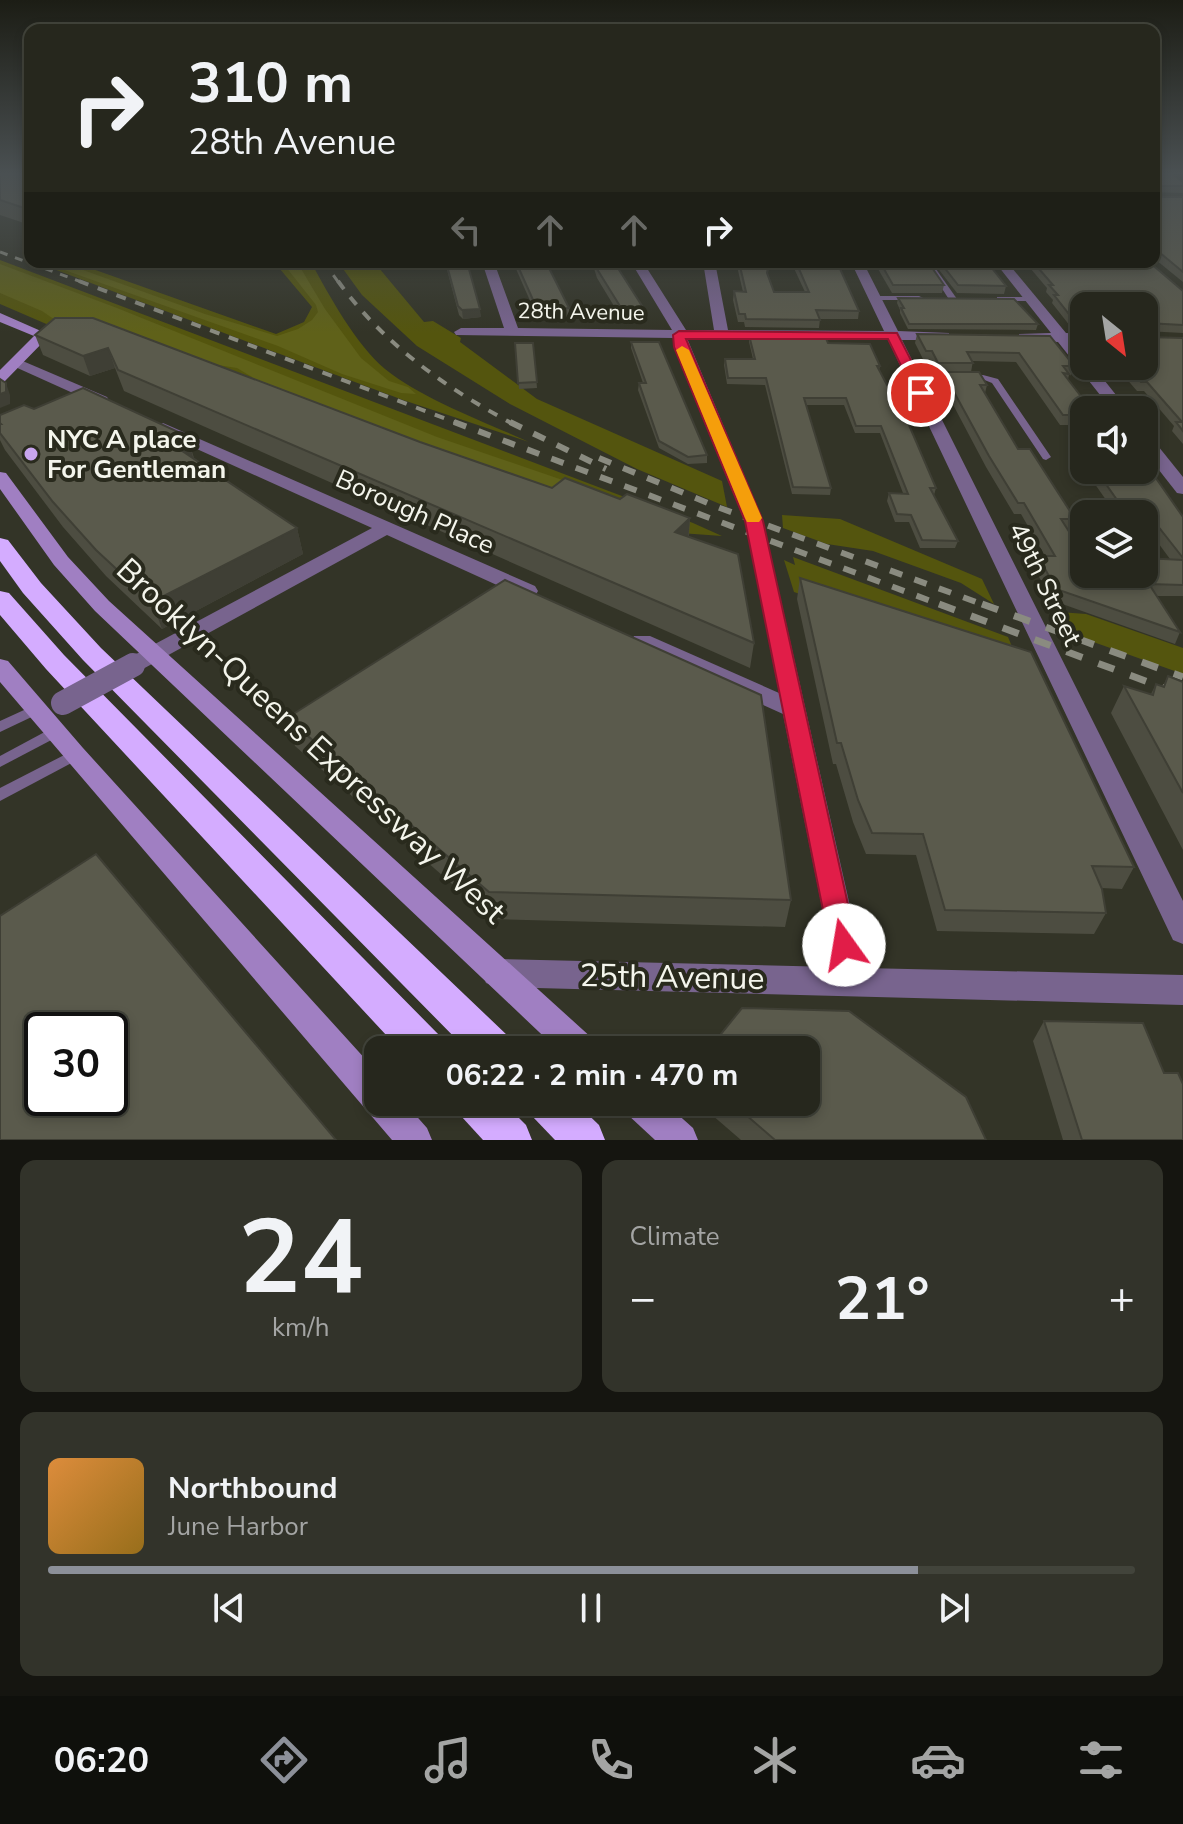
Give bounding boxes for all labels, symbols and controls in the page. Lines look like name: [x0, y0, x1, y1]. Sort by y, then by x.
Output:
text: 310 m: [188, 45, 353, 122]
icon: right: [56, 56, 160, 160]
text: 28th Avenue: [188, 118, 396, 167]
icon: left: [444, 208, 488, 252]
icon: ahead: [528, 208, 572, 252]
icon: ahead: [612, 208, 656, 252]
icon: right: [696, 208, 740, 252]
north arrow: [1070, 292, 1158, 380]
map controls: [1070, 292, 1158, 588]
street label: 28th Avenue: [517, 296, 645, 328]
pin: [887, 359, 955, 427]
icon: arrive: [899, 371, 943, 415]
button: sound: [1070, 396, 1158, 484]
place label: NYC A place For Gentleman: [47, 422, 226, 487]
marker: NYC A place For Gentleman: [22, 445, 40, 463]
street label: Borough Place: [330, 461, 500, 563]
button: layers: [1070, 500, 1158, 588]
street label: 49th Street: [1000, 517, 1090, 652]
street label: Brooklyn-Queens Expressway West: [107, 549, 516, 934]
position arrow: [802, 903, 886, 987]
street label: 25th Avenue: [579, 954, 765, 1000]
speed limit sign: 30: [24, 1012, 128, 1116]
text: 06:22 · 2 min · 470 m: [446, 1055, 738, 1096]
text: 24: [238, 1187, 363, 1329]
text: Climate: [630, 1219, 720, 1254]
text: 21°: [835, 1258, 930, 1340]
text: −: [630, 1269, 656, 1329]
text: +: [1109, 1269, 1135, 1329]
text: km/h: [272, 1310, 329, 1345]
text: Northbound: [168, 1468, 338, 1509]
text: June Harbor: [168, 1509, 308, 1544]
icon: previous: [207, 1586, 251, 1630]
icon: pause: [569, 1586, 613, 1630]
icon: next: [932, 1586, 976, 1630]
icon: directions: [256, 1732, 312, 1788]
icon: music: [420, 1732, 476, 1788]
icon: phone: [583, 1732, 639, 1788]
icon: climate: [747, 1732, 803, 1788]
icon: car: [910, 1732, 966, 1788]
icon: filters: [1073, 1732, 1129, 1788]
text: 06:20: [54, 1736, 149, 1785]

